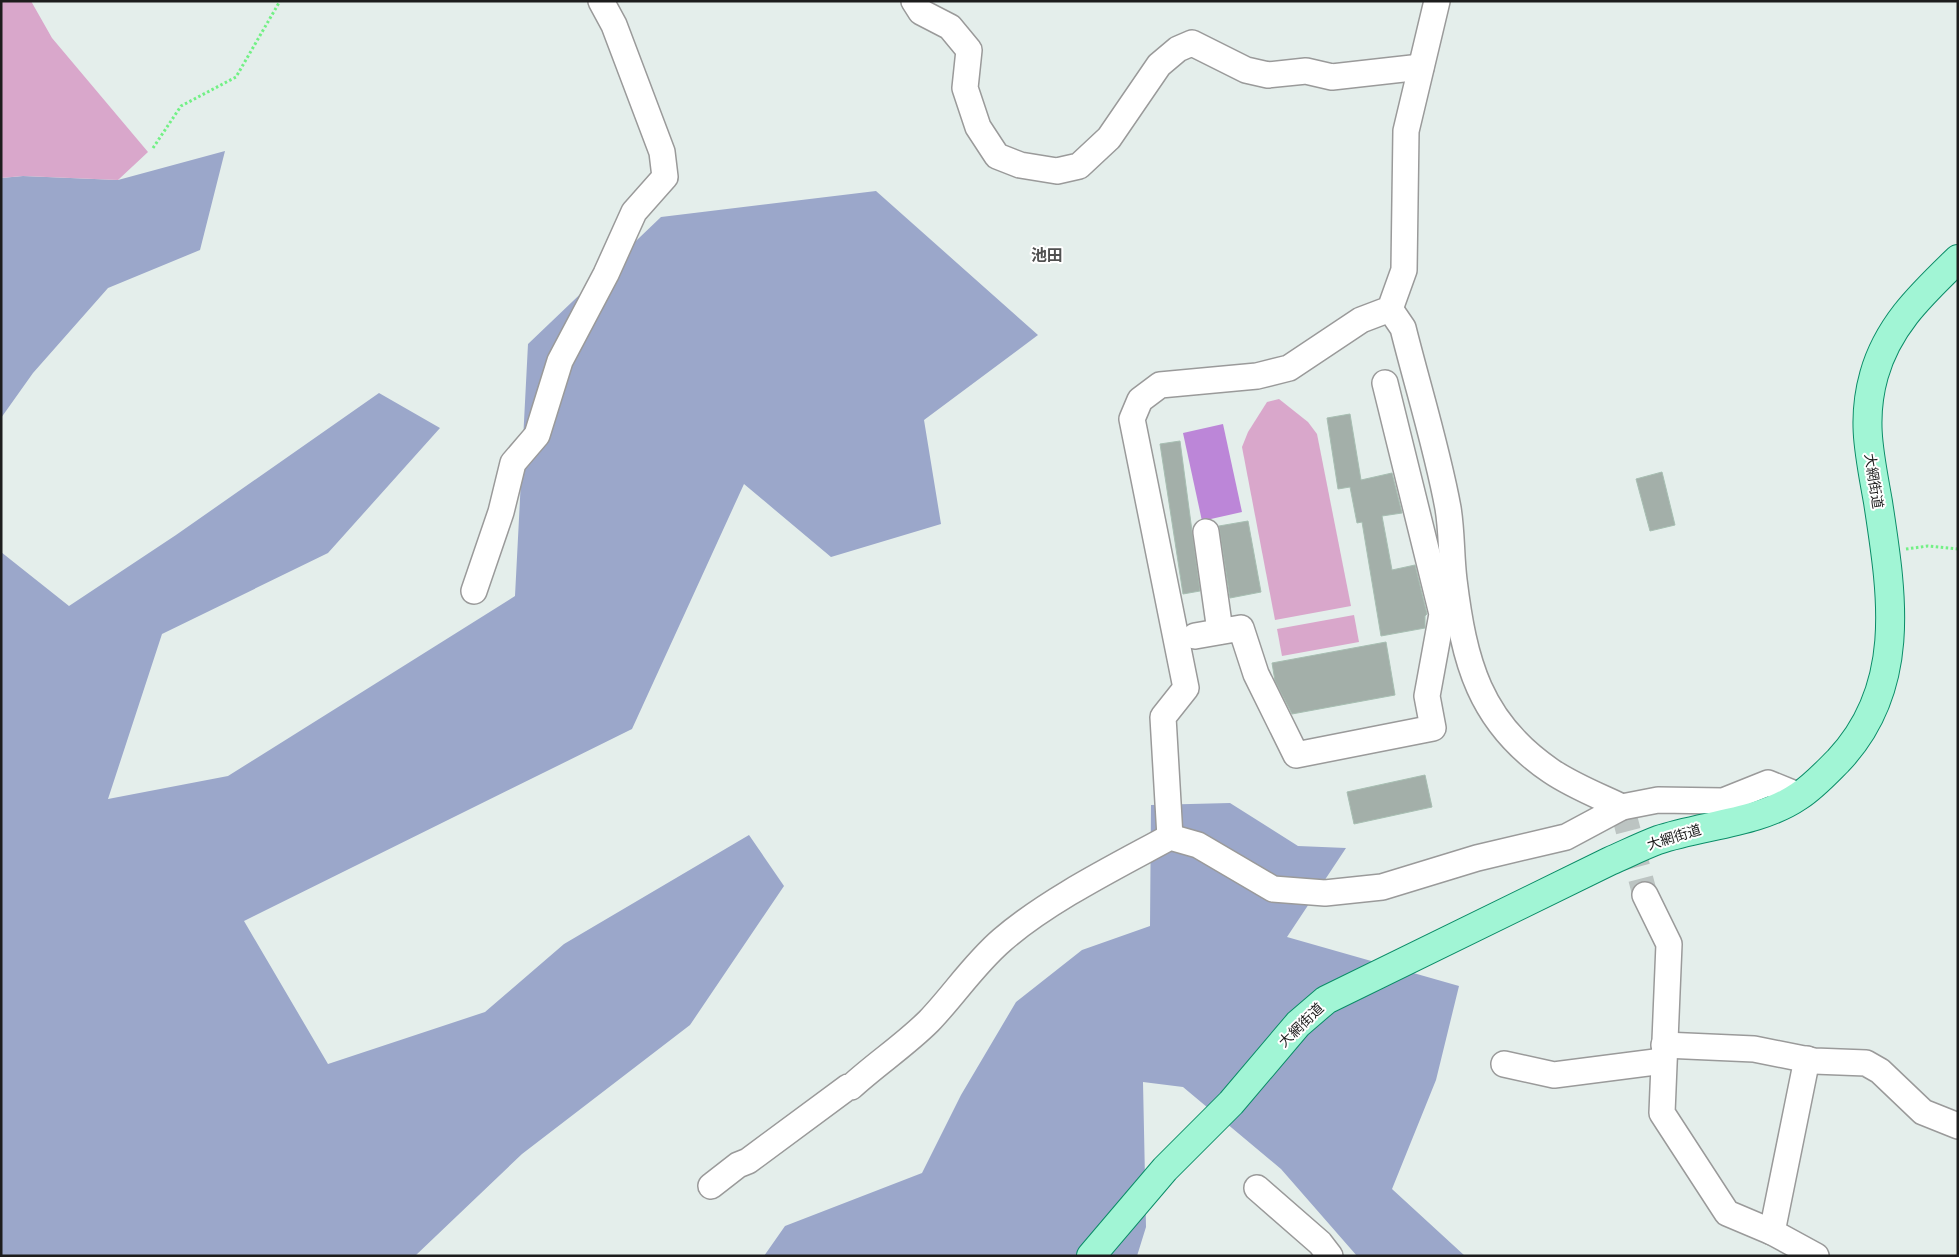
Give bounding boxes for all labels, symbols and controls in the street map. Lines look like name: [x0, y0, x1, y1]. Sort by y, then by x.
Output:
district label: 池田: [1031, 246, 1063, 265]
street label: 大網街道: [1862, 452, 1886, 510]
street label: 大網街道: [1645, 821, 1703, 853]
street label: 大網街道: [1275, 1000, 1327, 1050]

